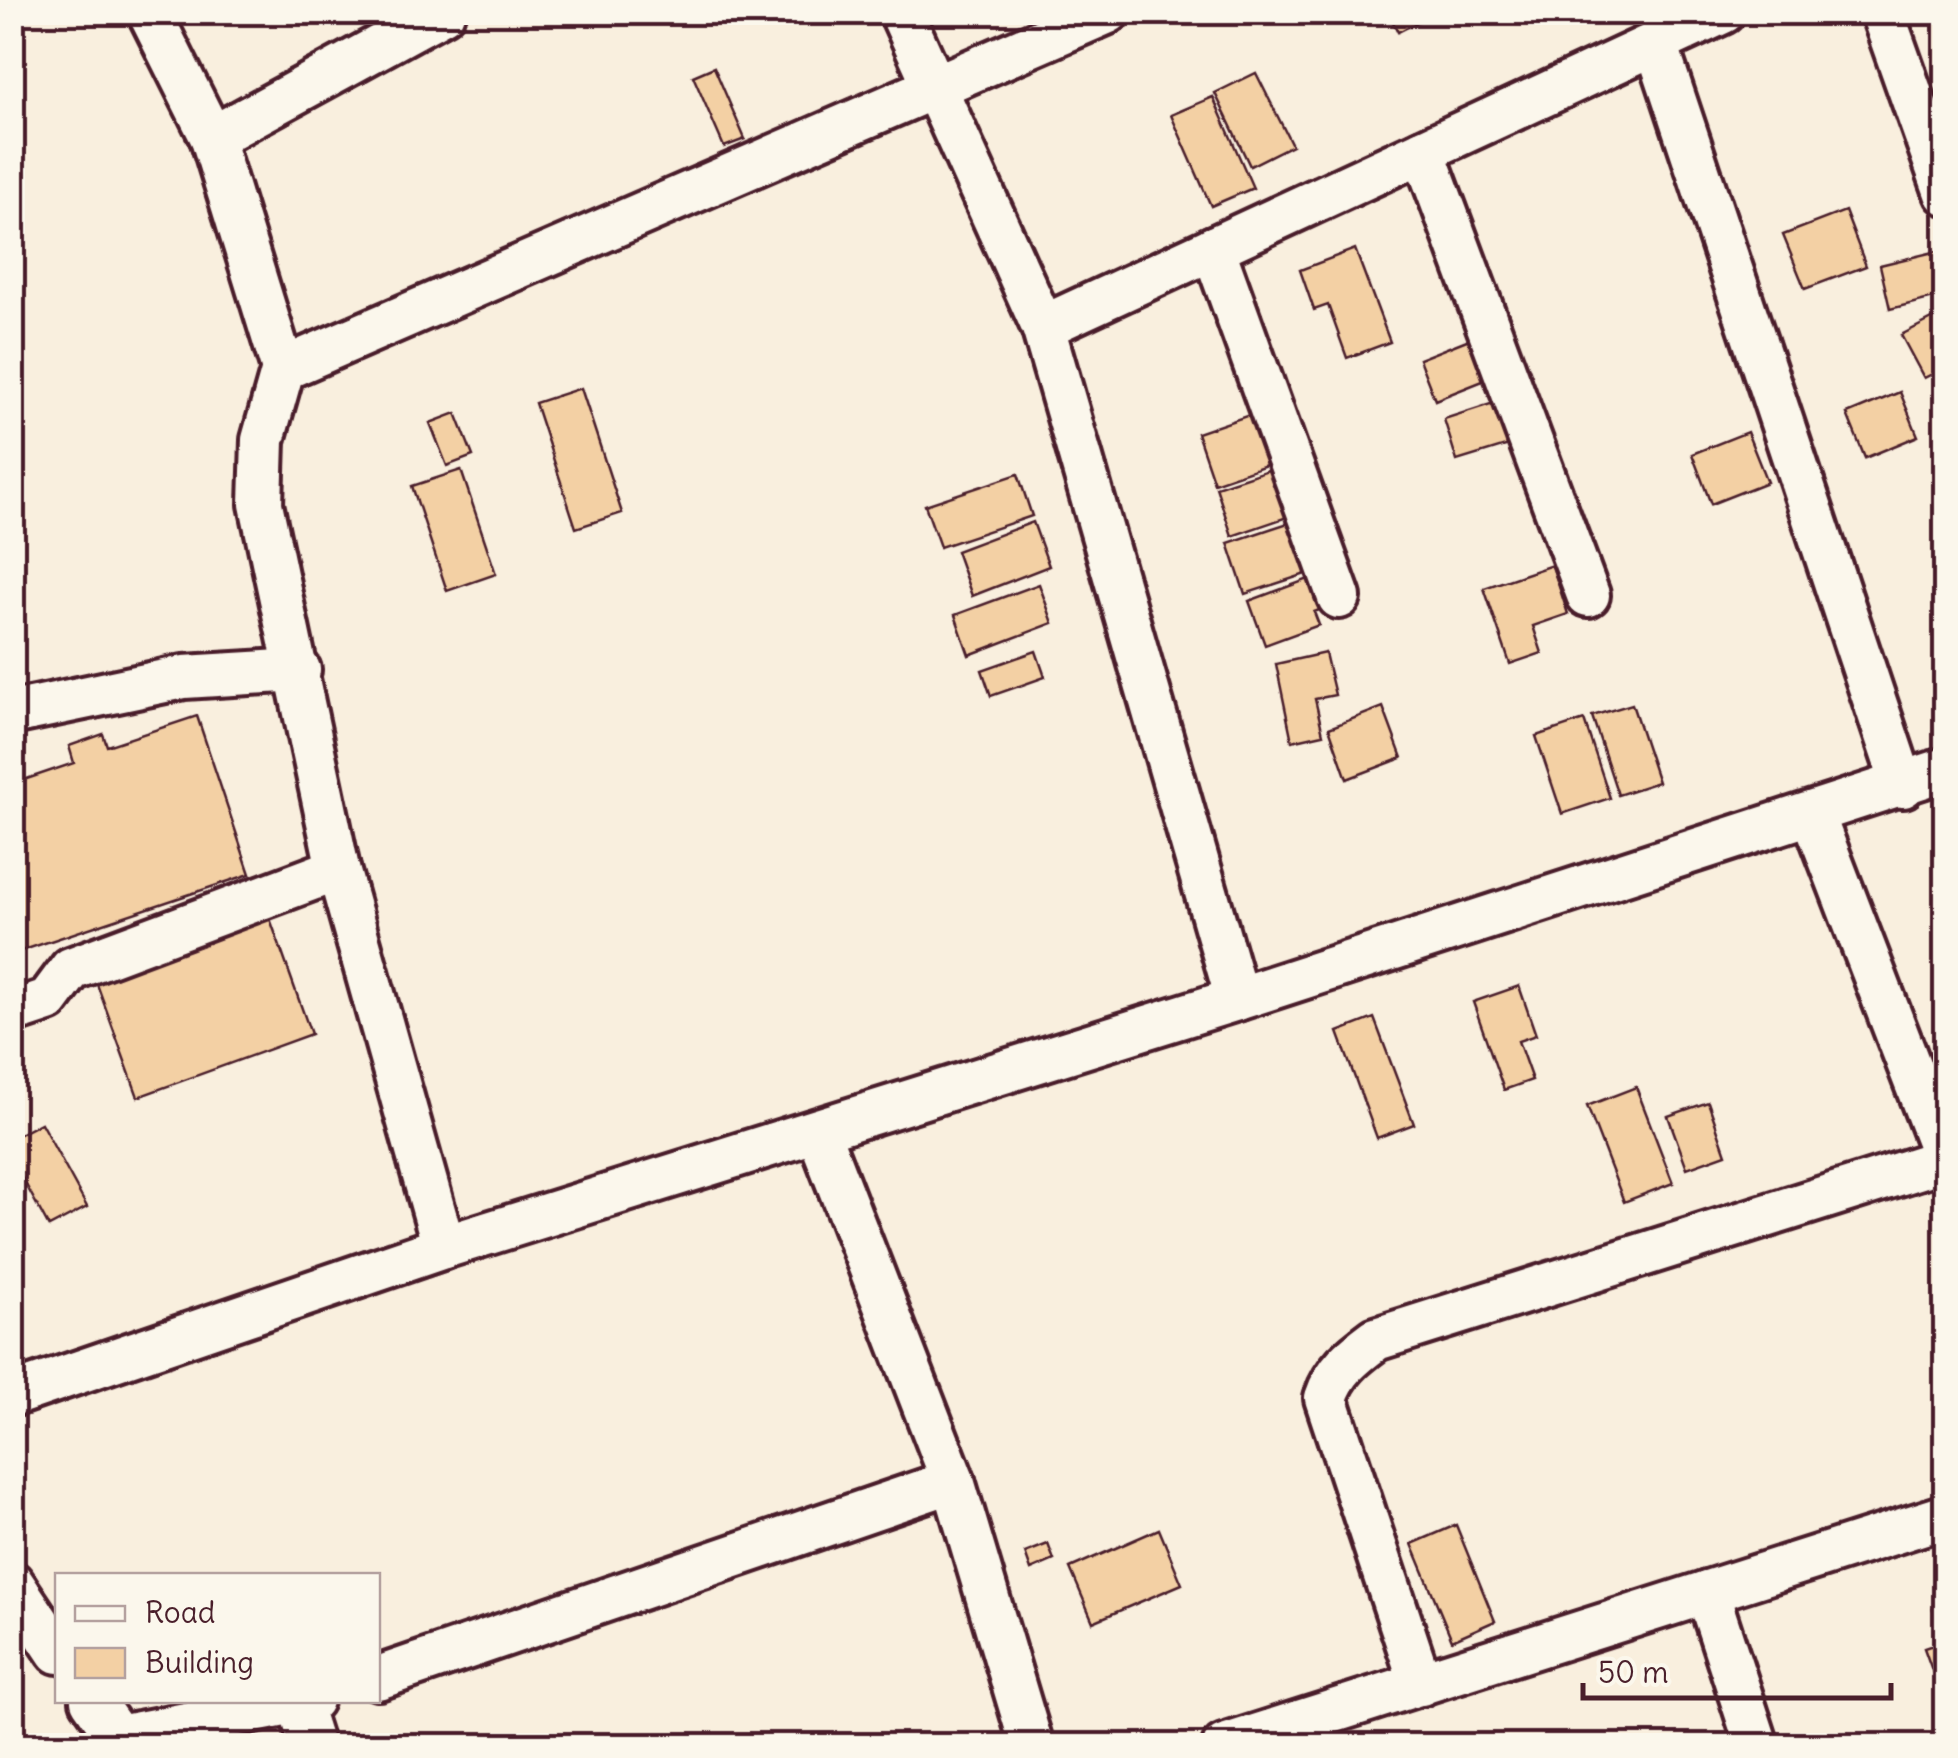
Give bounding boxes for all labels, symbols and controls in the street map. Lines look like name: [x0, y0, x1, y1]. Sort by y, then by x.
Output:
legend: [55, 1573, 380, 1703]
text: Road: [145, 1593, 215, 1631]
scale bar: [1583, 1638, 1890, 1700]
text: Building: [145, 1643, 254, 1681]
text: 50 m: [1598, 1653, 1668, 1691]

